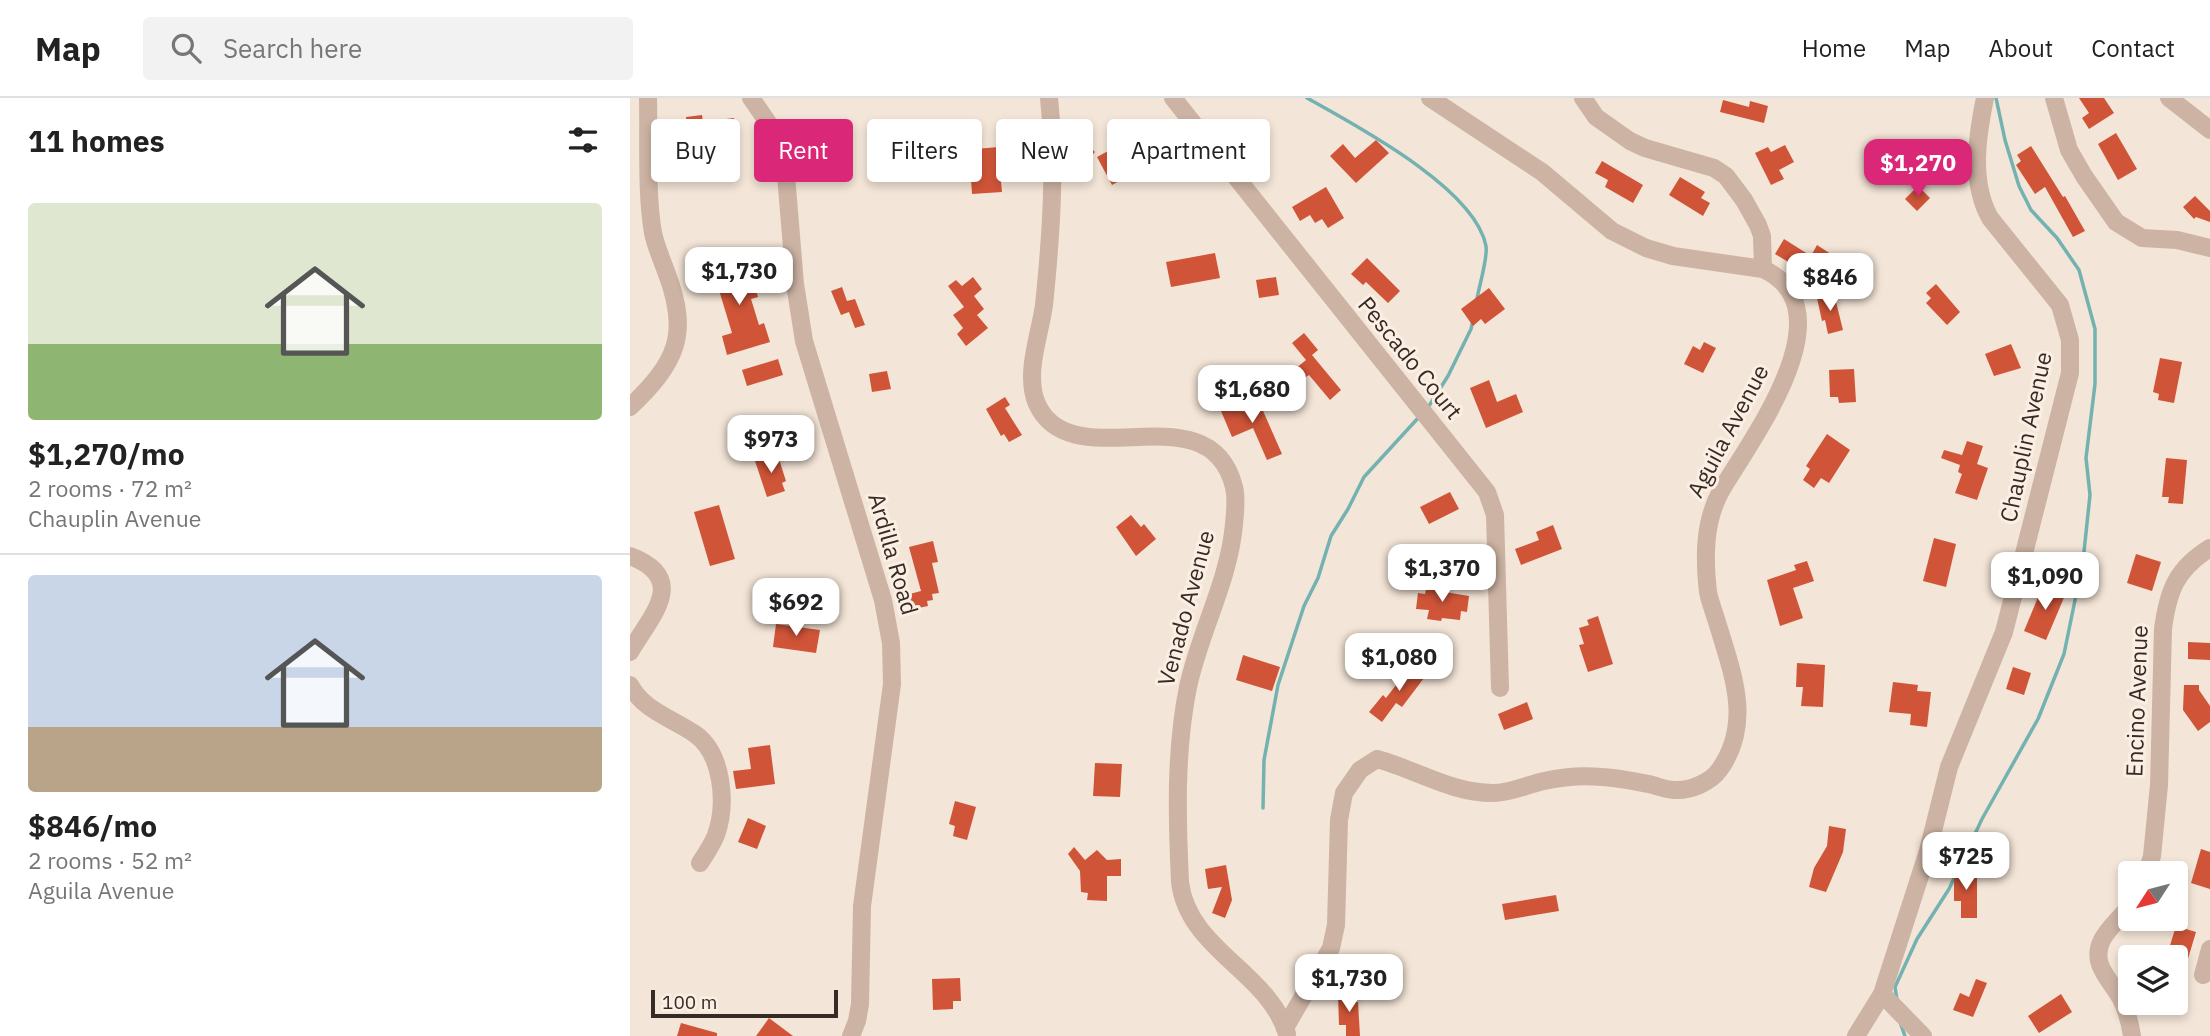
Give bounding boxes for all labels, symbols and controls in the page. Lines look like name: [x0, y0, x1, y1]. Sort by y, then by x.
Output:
search box: [143, 17, 633, 80]
text: Map: [35, 27, 101, 70]
icon: search: [167, 29, 205, 67]
text: Search here: [223, 31, 362, 65]
text: Home: [1802, 32, 1866, 64]
text: Map: [1904, 32, 1950, 64]
text: About: [1988, 32, 2053, 64]
text: Contact: [2091, 32, 2175, 64]
chip: Buy: [651, 119, 740, 182]
chip: Rent: [754, 119, 853, 182]
chip: Filters: [867, 119, 982, 182]
chip: New: [996, 119, 1093, 182]
chip: Apartment: [1107, 119, 1270, 182]
text: 11 homes: [28, 121, 165, 160]
icon: filters: [564, 121, 602, 159]
pin: $1,270: [1861, 140, 1975, 199]
text: $1,270: [1880, 147, 1956, 177]
icon: home: [252, 248, 378, 374]
pin: $1,730: [682, 248, 796, 307]
pin: $846: [1789, 254, 1871, 313]
text: $1,730: [701, 255, 777, 285]
text: $846: [1802, 261, 1858, 291]
street label: Pescado Court: [1352, 290, 1470, 425]
street label: Chauplin Avenue: [1992, 349, 2058, 525]
street label: Aguila Avenue: [1680, 359, 1775, 502]
pin: $1,680: [1195, 366, 1309, 425]
text: $1,680: [1214, 373, 1290, 403]
pin: $973: [730, 416, 812, 475]
text: $973: [743, 423, 799, 453]
text: $1,270/mo: [28, 434, 185, 473]
text: 2 rooms · 72 m²: [28, 473, 192, 503]
street label: Ardilla Road: [862, 489, 926, 618]
text: Chauplin Avenue: [28, 503, 201, 533]
street label: Venado Avenue: [1150, 527, 1220, 689]
pin: $1,370: [1385, 545, 1499, 604]
text: $1,370: [1404, 552, 1480, 582]
pin: $1,090: [1988, 552, 2102, 612]
text: $1,090: [2007, 560, 2083, 590]
pin: $692: [755, 578, 837, 638]
text: $692: [768, 586, 824, 616]
icon: home: [252, 620, 378, 746]
street label: Encino Avenue: [2118, 625, 2154, 777]
pin: $1,080: [1342, 634, 1456, 693]
text: $1,080: [1361, 641, 1437, 671]
text: $846/mo: [28, 806, 157, 845]
pin: $725: [1925, 832, 2007, 892]
text: $725: [1938, 840, 1994, 870]
text: 2 rooms · 52 m²: [28, 845, 192, 875]
north arrow: [2118, 861, 2188, 931]
map controls: [2118, 861, 2188, 1015]
text: Aguila Avenue: [28, 875, 174, 905]
button: layers: [2118, 945, 2188, 1015]
pin: $1,730: [1292, 954, 1406, 1014]
text: $1,730: [1311, 962, 1387, 992]
scale bar: [651, 987, 838, 1019]
text: 100 m: [662, 990, 717, 1014]

